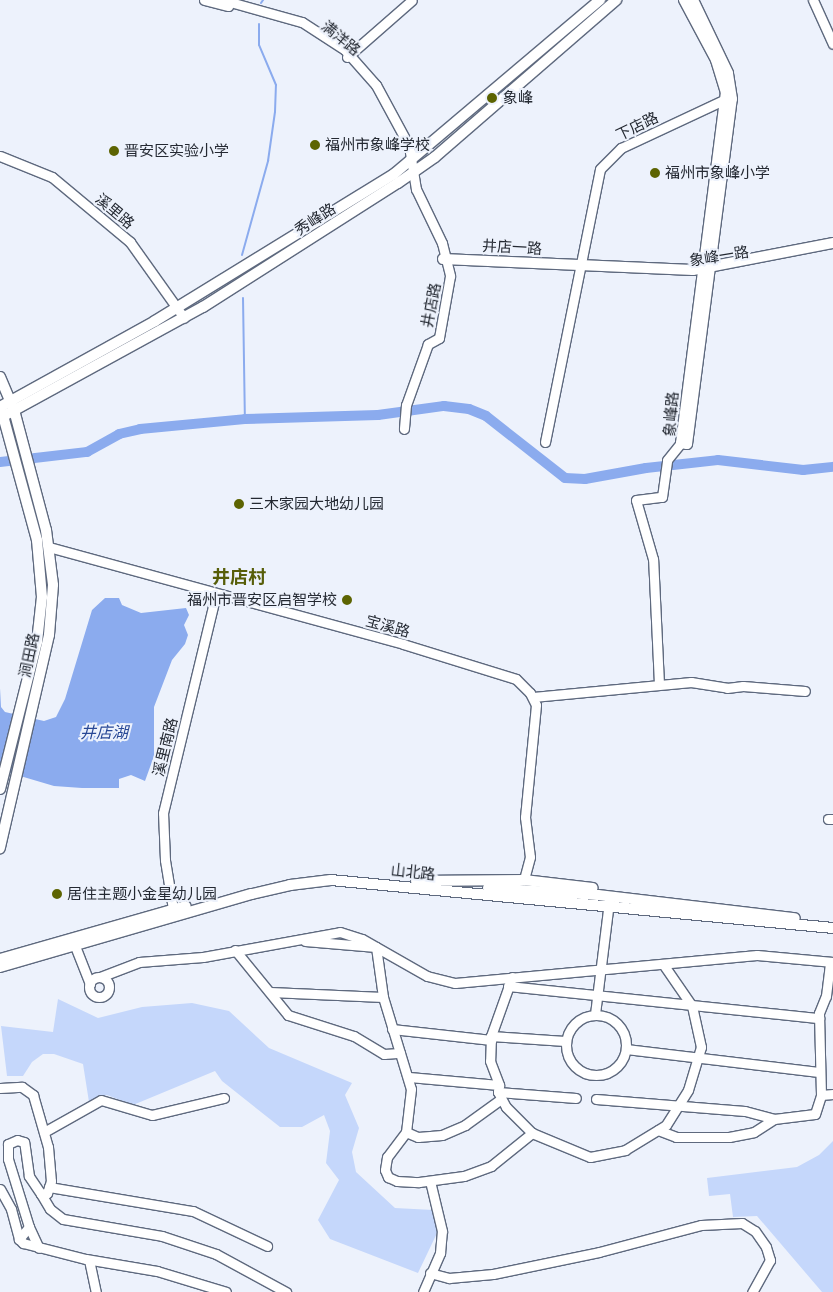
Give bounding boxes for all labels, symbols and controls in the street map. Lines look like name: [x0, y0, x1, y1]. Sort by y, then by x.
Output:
street label: 满洋路: [318, 17, 364, 59]
place label: 象峰: [503, 89, 533, 107]
marker: 象峰: [485, 91, 499, 105]
street label: 下店路: [613, 108, 661, 144]
place label: 福州市象峰学校: [325, 136, 430, 154]
marker: 福州市象峰学校: [309, 139, 321, 151]
place label: 晋安区实验小学: [124, 142, 229, 160]
marker: 晋安区实验小学: [108, 145, 120, 157]
place label: 福州市象峰小学: [665, 164, 770, 182]
marker: 福州市象峰小学: [649, 167, 661, 179]
street label: 溪里路: [92, 190, 138, 232]
street label: 秀峰路: [291, 199, 339, 239]
street label: 井店一路: [482, 236, 542, 258]
street label: 象峰一路: [688, 242, 750, 270]
street label: 井店路: [418, 281, 444, 329]
street label: 象峰路: [660, 391, 682, 437]
place label: 三木家园大地幼儿园: [249, 495, 384, 513]
marker: 三木家园大地幼儿园: [233, 498, 245, 510]
district label: 井店村: [212, 566, 266, 588]
place label: 福州市晋安区启智学校: [187, 591, 337, 609]
marker: 福州市晋安区启智学校: [341, 594, 353, 606]
street label: 宝溪路: [364, 611, 412, 641]
street label: 涧田路: [16, 631, 42, 679]
street label: 溪里南路: [149, 716, 181, 778]
water label: 井店湖: [80, 722, 128, 742]
street label: 山北路: [390, 861, 436, 883]
place label: 居住主题小金星幼儿园: [67, 885, 217, 903]
marker: 居住主题小金星幼儿园: [51, 888, 63, 900]

